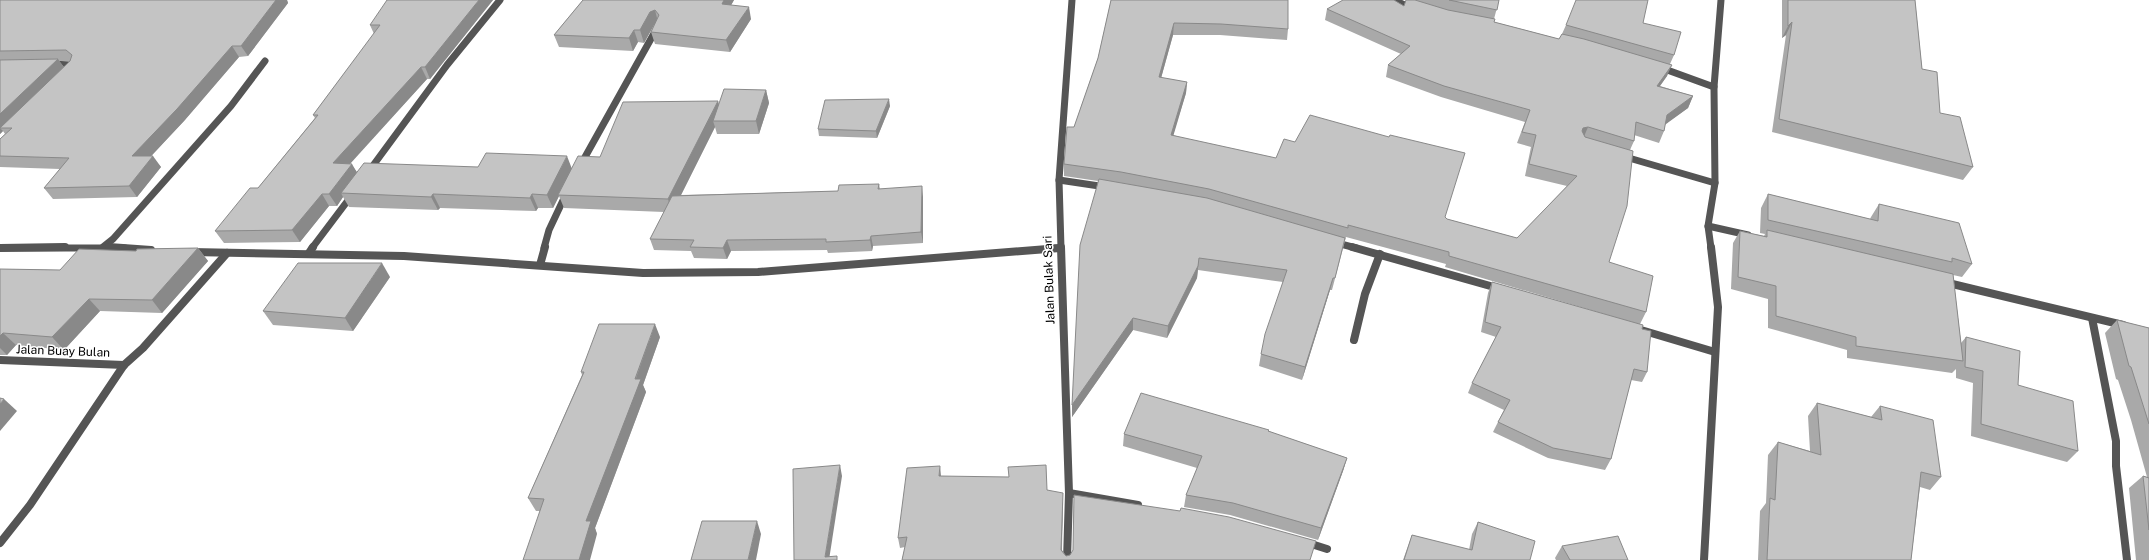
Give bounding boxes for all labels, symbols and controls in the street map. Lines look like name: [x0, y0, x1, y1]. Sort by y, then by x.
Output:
street label: Jalan Bulak Sari: [1040, 235, 1058, 325]
street label: Jalan Buay Bulan: [16, 342, 110, 360]

